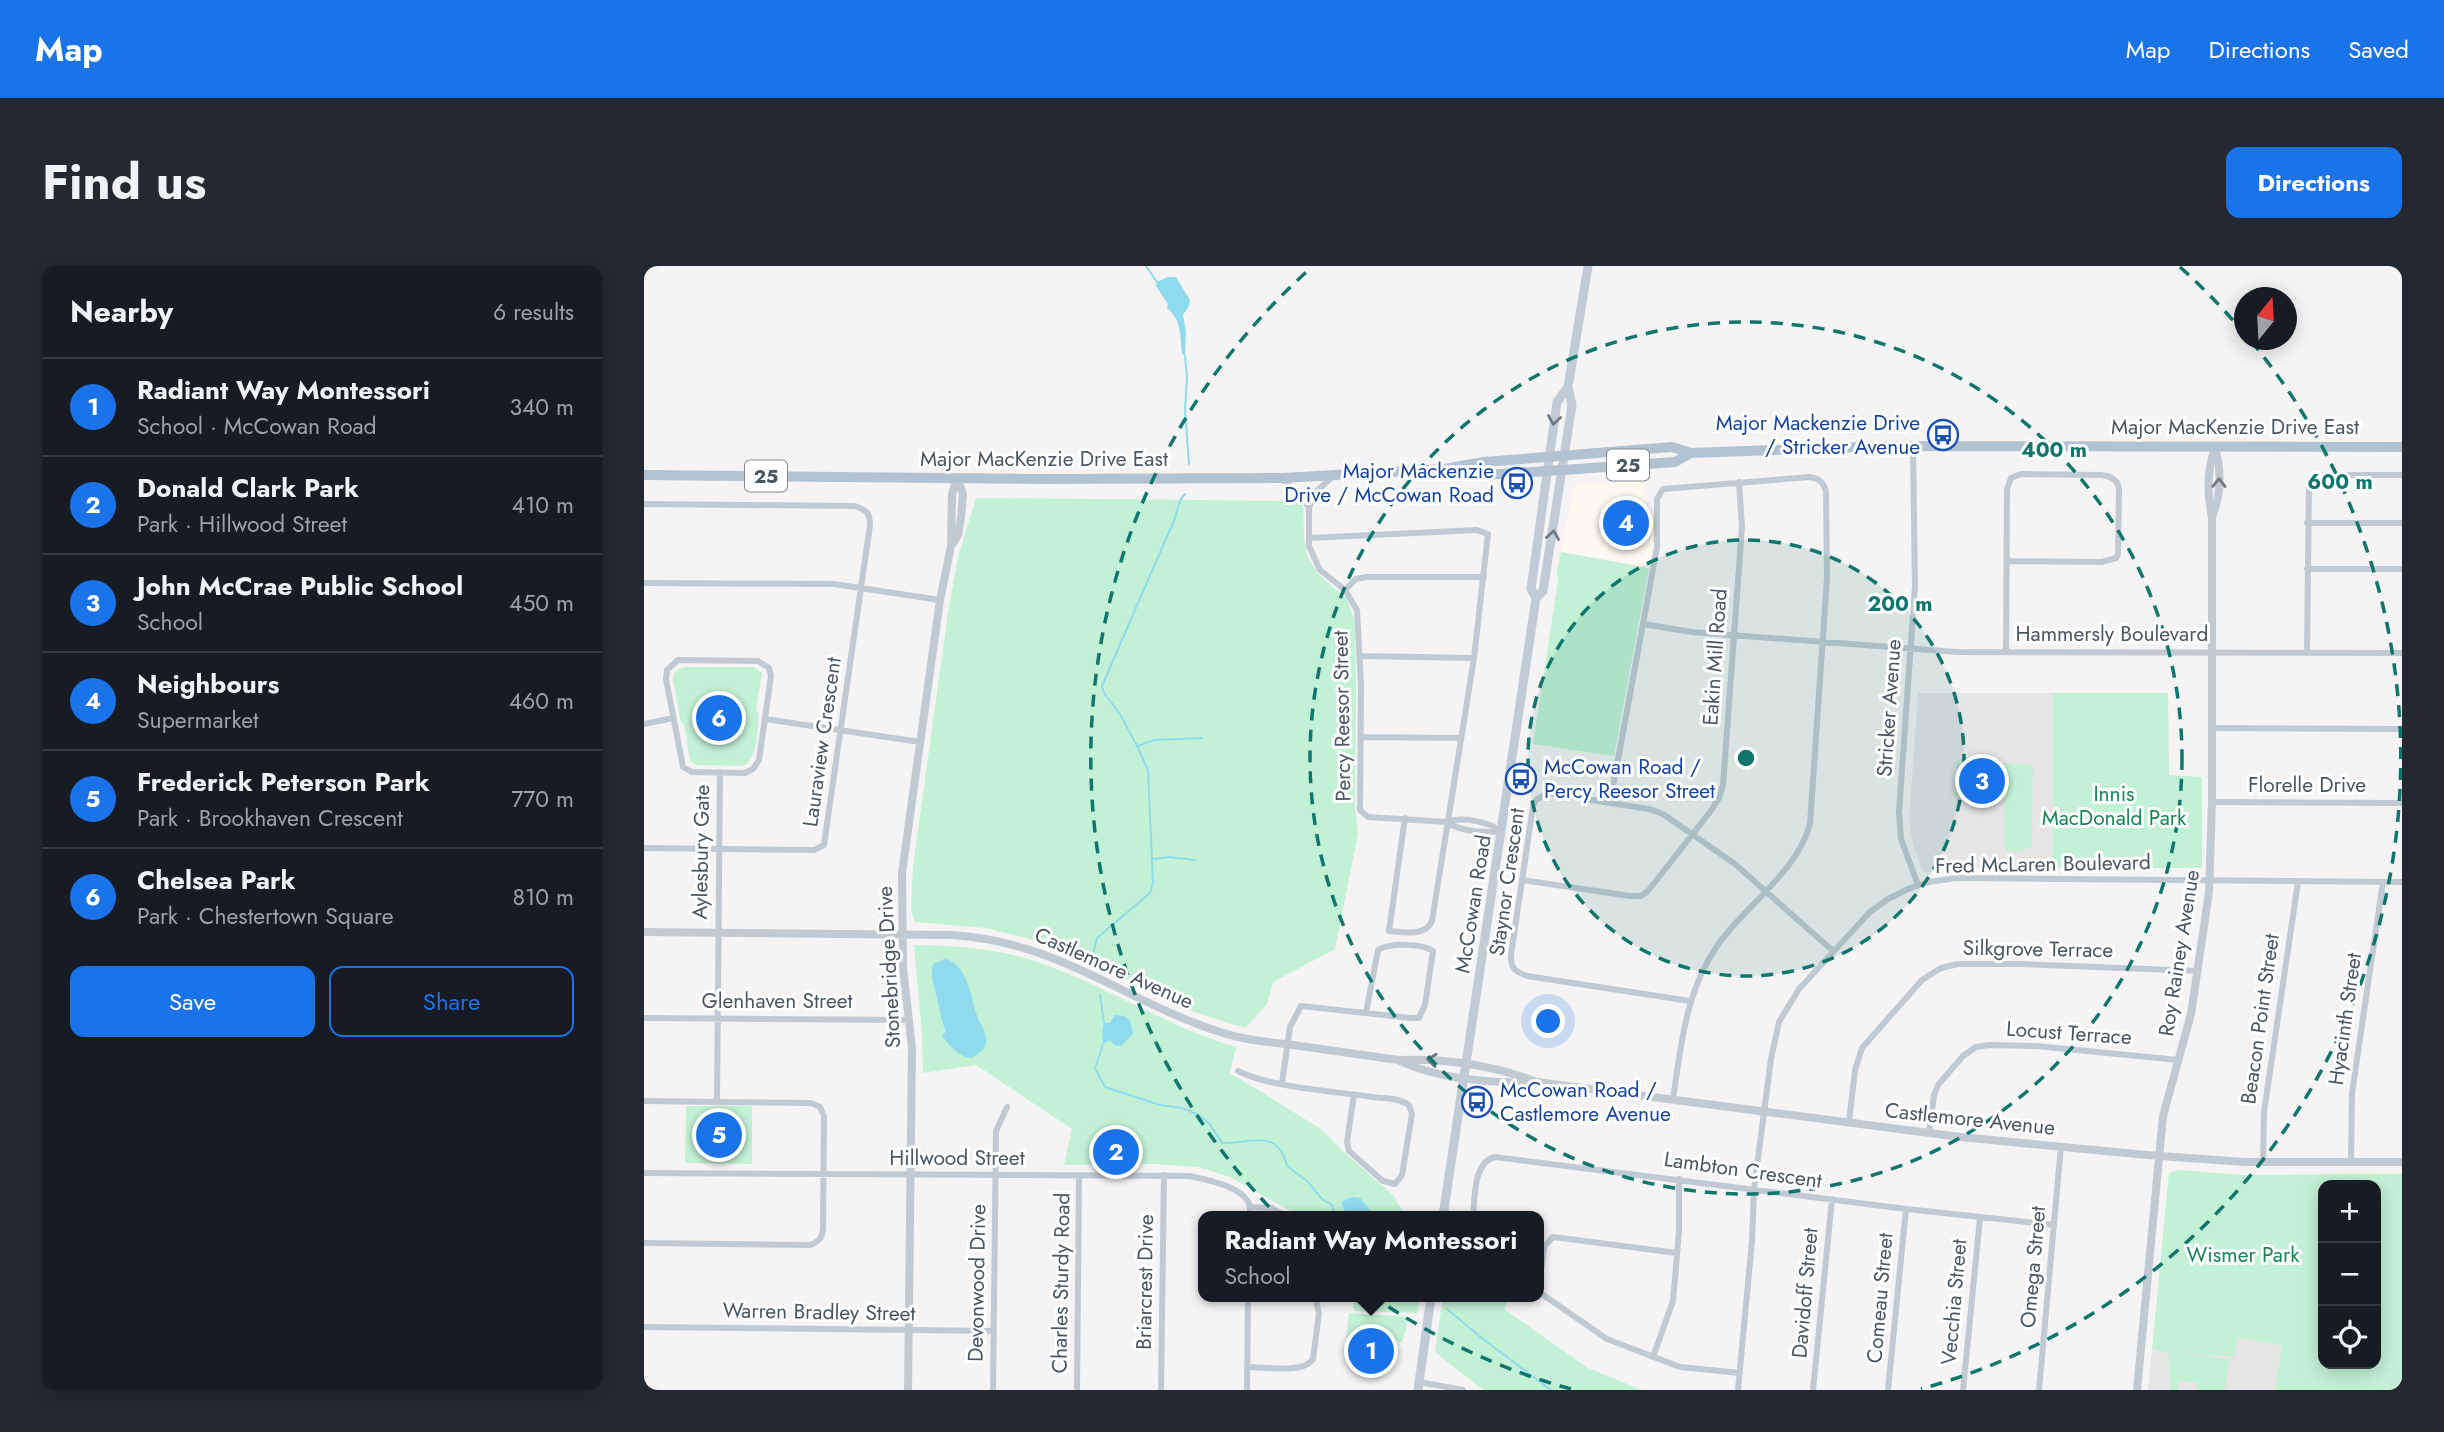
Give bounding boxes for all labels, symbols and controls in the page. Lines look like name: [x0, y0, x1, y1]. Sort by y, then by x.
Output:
text: Map: [35, 26, 103, 73]
text: Map: [2126, 32, 2171, 67]
text: Directions: [2209, 32, 2310, 67]
text: Saved: [2348, 32, 2409, 67]
text: Find us: [42, 147, 206, 217]
button: Directions: [2226, 147, 2402, 218]
north arrow: [2234, 287, 2297, 350]
text: Nearby: [70, 290, 173, 333]
text: 6 results: [493, 295, 574, 329]
text: Radiant Way Montessori: [137, 371, 430, 409]
text: 1: [87, 390, 99, 424]
text: 340 m: [509, 390, 574, 424]
place label: Major Mackenzie Drive / Stricker Avenue: [1716, 408, 1920, 462]
text: School · McCowan Road: [137, 409, 377, 443]
street label: Major MacKenzie Drive East: [2111, 412, 2359, 442]
one-way arrow: [1547, 414, 1562, 426]
bus stop icon: Major Mackenzie Drive / Stricker Avenue: [1926, 418, 1960, 452]
text: 400 m: [2021, 435, 2087, 465]
street label: Major MacKenzie Drive East: [920, 444, 1168, 474]
road number: 25: [1607, 449, 1649, 480]
place label: Major Mackenzie Drive / McCowan Road: [1284, 456, 1494, 510]
road number: 25: [745, 460, 787, 492]
bus stop icon: Major Mackenzie Drive / McCowan Road: [1500, 466, 1534, 500]
text: 600 m: [2307, 467, 2373, 497]
text: Donald Clark Park: [137, 469, 359, 507]
one-way arrow: [2211, 477, 2227, 487]
text: 2: [85, 488, 101, 522]
text: 410 m: [512, 488, 574, 522]
pin: 4: [1603, 497, 1649, 549]
text: Park · Hillwood Street: [137, 507, 347, 541]
one-way arrow: [1545, 530, 1560, 541]
text: John McCrae Public School: [137, 567, 463, 605]
text: 3: [86, 586, 100, 620]
text: 450 m: [509, 586, 574, 620]
street label: Eakin Mill Road: [1695, 587, 1735, 727]
text: 200 m: [1867, 589, 1933, 619]
text: School: [137, 605, 203, 639]
street label: Hammersly Boulevard: [2016, 619, 2208, 649]
street label: Percy Reesor Street: [1326, 630, 1358, 802]
street label: Stricker Avenue: [1869, 638, 1909, 778]
street label: Lauraview Crescent: [795, 655, 849, 829]
text: Neighbours: [137, 665, 279, 703]
text: 4: [85, 684, 101, 718]
text: 460 m: [509, 684, 574, 718]
pin: 6: [696, 692, 742, 744]
text: Supermarket: [137, 703, 259, 737]
centre of rings: [1734, 746, 1758, 770]
place label: McCowan Road / Percy Reesor Street: [1544, 752, 1715, 806]
pin: 3: [1959, 755, 2005, 807]
bus stop icon: McCowan Road / Percy Reesor Street: [1504, 762, 1538, 796]
text: Frederick Peterson Park: [137, 763, 430, 801]
street label: Florelle Drive: [2248, 770, 2366, 800]
park label: Innis MacDonald Park: [2042, 779, 2187, 833]
text: 5: [86, 782, 100, 816]
text: 770 m: [511, 782, 574, 816]
street label: Aylesbury Gate: [685, 784, 717, 920]
text: Park · Brookhaven Crescent: [137, 801, 403, 835]
street label: Staynor Crescent: [1482, 806, 1532, 958]
street label: McCowan Road: [1447, 833, 1499, 975]
street label: Fred McLaren Boulevard: [1935, 847, 2151, 881]
text: Chelsea Park: [137, 861, 296, 899]
street label: Roy Rainey Avenue: [2151, 867, 2207, 1038]
text: 6: [85, 880, 101, 914]
text: 810 m: [512, 880, 574, 914]
street label: Stonebridge Drive: [870, 885, 908, 1049]
text: Park · Chestertown Square: [137, 899, 393, 933]
street label: Castlemore Avenue: [1030, 920, 1198, 1017]
street label: Beacon Point Street: [2233, 932, 2287, 1106]
street label: Silkgrove Terrace: [1962, 933, 2114, 965]
street label: Hyacinth Street: [2321, 951, 2369, 1087]
button: Save: [70, 966, 315, 1037]
button: Share: [329, 966, 574, 1037]
street label: Glenhaven Street: [701, 986, 853, 1016]
your location: [1531, 1004, 1565, 1038]
street label: Locust Terrace: [2005, 1014, 2133, 1052]
one-way arrow: [1426, 1053, 1437, 1068]
place label: McCowan Road / Castlemore Avenue: [1500, 1075, 1671, 1129]
bus stop icon: McCowan Road / Castlemore Avenue: [1460, 1085, 1494, 1119]
street label: Castlemore Avenue: [1883, 1095, 2057, 1143]
pin: 5: [696, 1109, 742, 1161]
pin: 2: [1093, 1126, 1139, 1178]
street label: Hillwood Street: [889, 1143, 1025, 1173]
street label: Lambton Crescent: [1662, 1144, 1824, 1196]
map controls: [2318, 1180, 2381, 1369]
button: +: [2318, 1180, 2381, 1243]
street label: Charles Sturdy Road: [1044, 1192, 1078, 1374]
street label: Devonwood Drive: [961, 1204, 993, 1362]
street label: Omega Street: [2013, 1205, 2053, 1329]
popup: [1198, 1211, 1544, 1302]
street label: Briarcrest Drive: [1129, 1214, 1161, 1350]
text: Radiant Way Montessori: [1225, 1221, 1517, 1259]
street label: Davidoff Street: [1784, 1227, 1826, 1359]
street label: Comeau Street: [1859, 1232, 1901, 1364]
street label: Vecchia Street: [1934, 1238, 1974, 1366]
park label: Wismer Park: [2187, 1240, 2300, 1270]
button: −: [2318, 1243, 2381, 1306]
text: School: [1225, 1259, 1291, 1293]
street label: Warren Bradley Street: [722, 1295, 916, 1329]
button: locate: [2318, 1306, 2381, 1369]
pin: 1: [1348, 1325, 1394, 1377]

